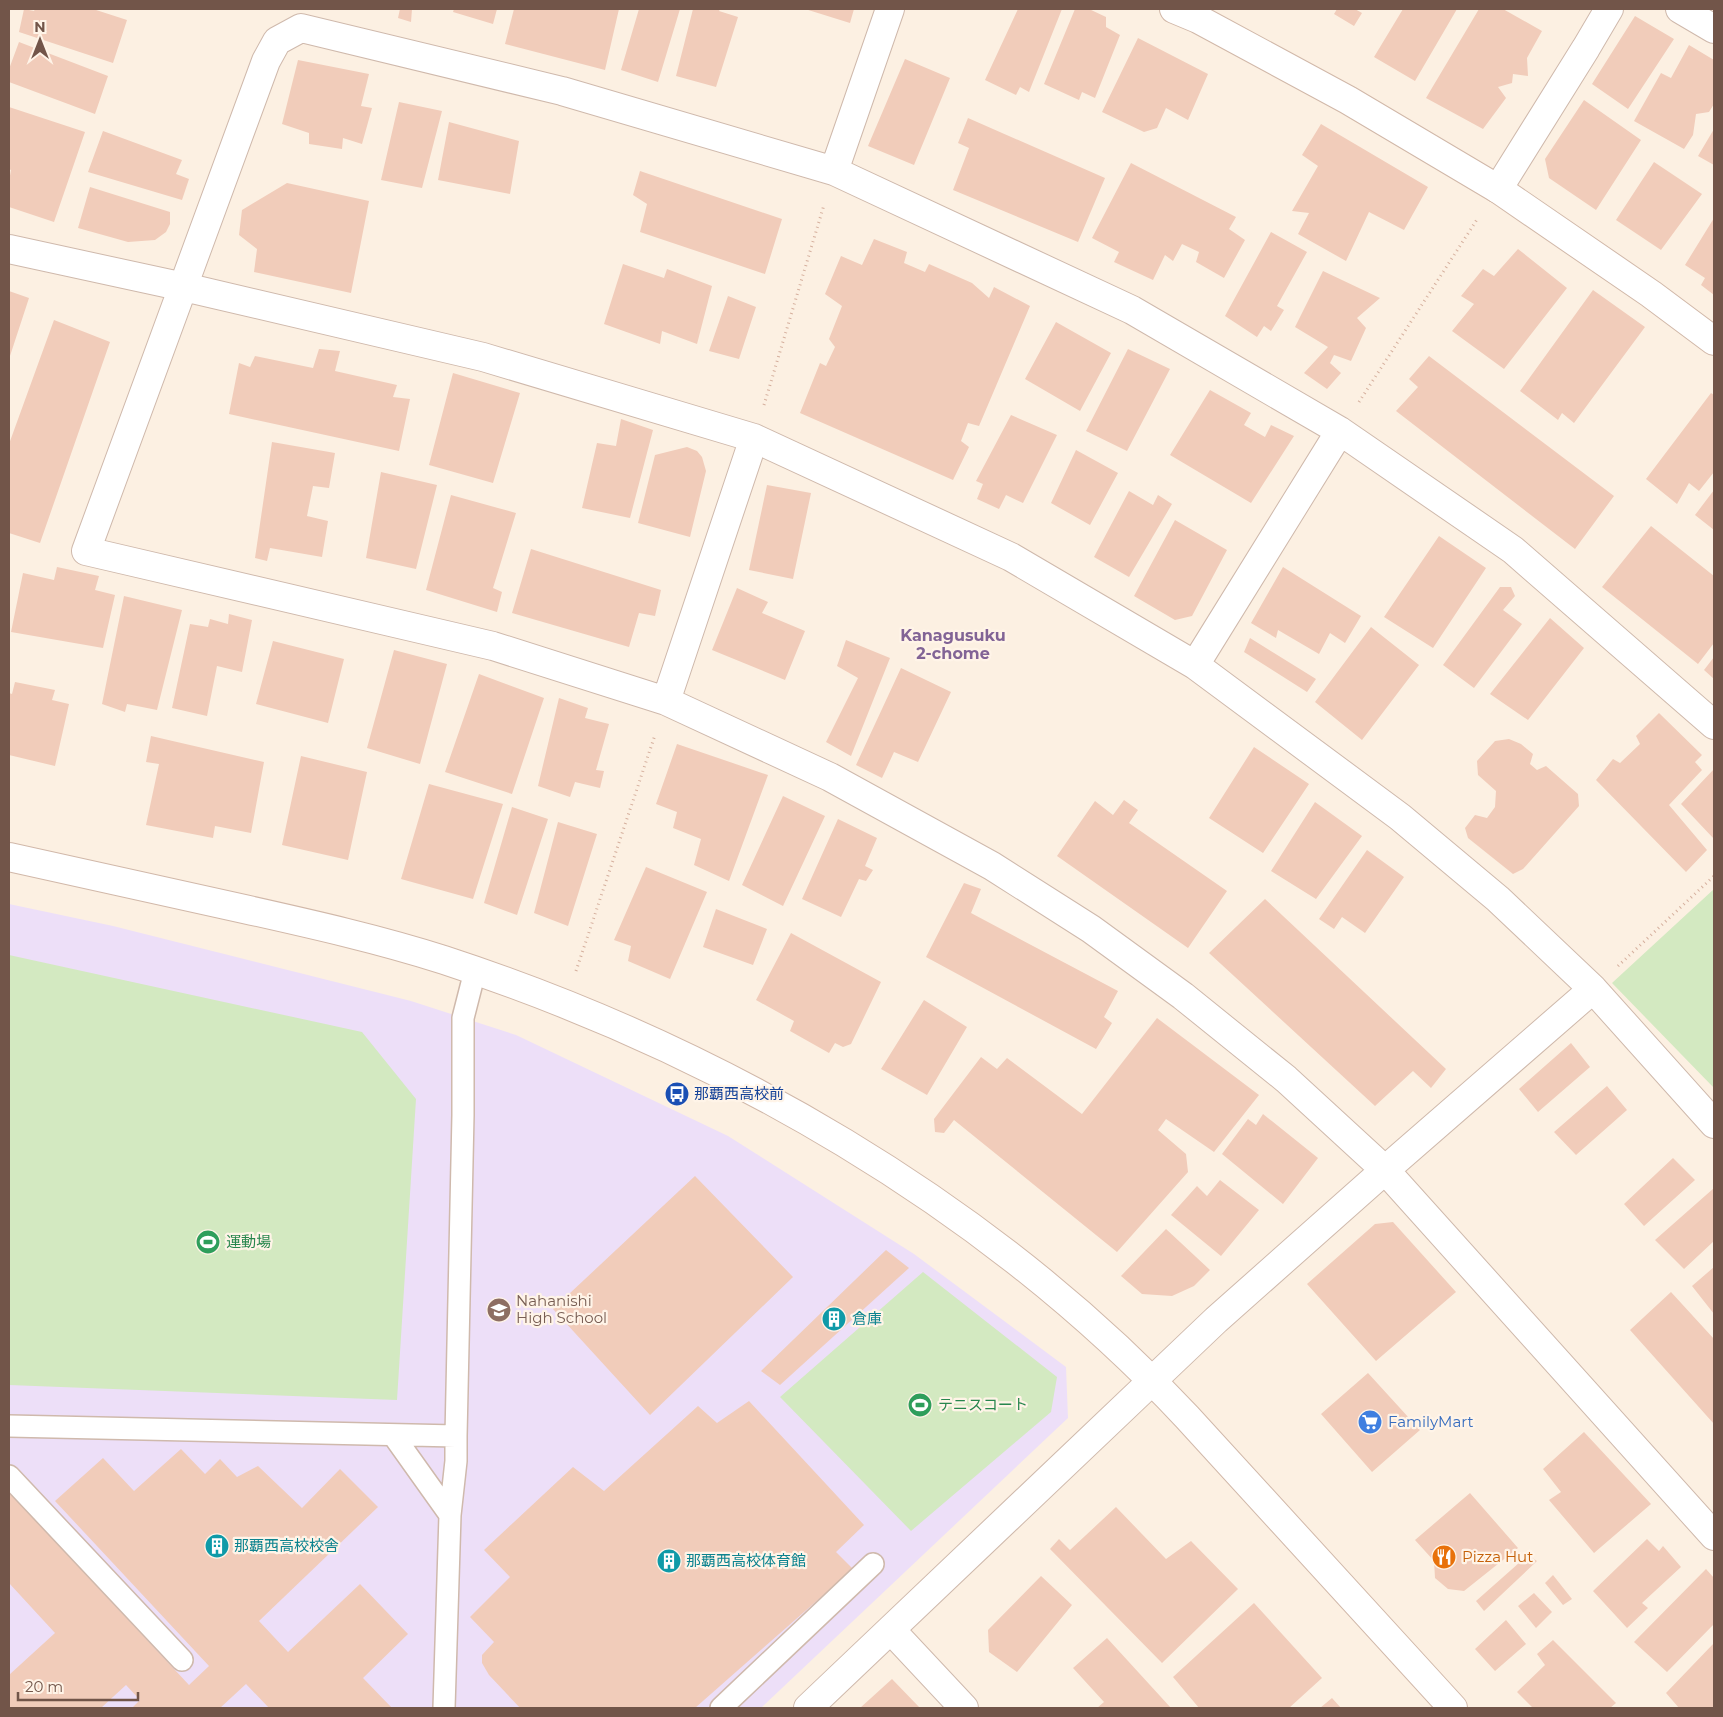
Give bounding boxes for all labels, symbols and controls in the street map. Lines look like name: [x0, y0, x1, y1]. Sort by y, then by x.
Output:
north arrow: [15, 15, 65, 65]
text: N: [34, 18, 46, 36]
district label: Kanagusuku 2-chome: [900, 626, 1006, 663]
bus stop icon: 那覇西高校前: [664, 1081, 690, 1107]
place label: 那覇西高校前: [694, 1084, 784, 1103]
sports icon: 運動場: [195, 1229, 221, 1255]
place label: 運動場: [226, 1232, 271, 1251]
place label: Nahanishi High School: [516, 1291, 607, 1327]
school or university icon: Nahanishi High School: [486, 1297, 512, 1323]
building icon: 倉庫: [821, 1306, 847, 1332]
place label: 倉庫: [852, 1309, 882, 1328]
sports icon: テニスコート: [907, 1392, 933, 1418]
place label: テニスコート: [938, 1395, 1028, 1414]
supermarket icon: FamilyMart: [1357, 1409, 1383, 1435]
place label: FamilyMart: [1388, 1412, 1474, 1431]
building icon: 那覇西高校校舎: [204, 1533, 230, 1559]
place label: 那覇西高校校舎: [234, 1536, 339, 1555]
restaurant icon: Pizza Hut: [1431, 1544, 1457, 1570]
place label: Pizza Hut: [1462, 1547, 1533, 1566]
building icon: 那覇西高校体育館: [656, 1548, 682, 1574]
place label: 那覇西高校体育館: [686, 1551, 806, 1570]
scale bar: [18, 1670, 138, 1702]
text: 20 m: [25, 1677, 63, 1696]

